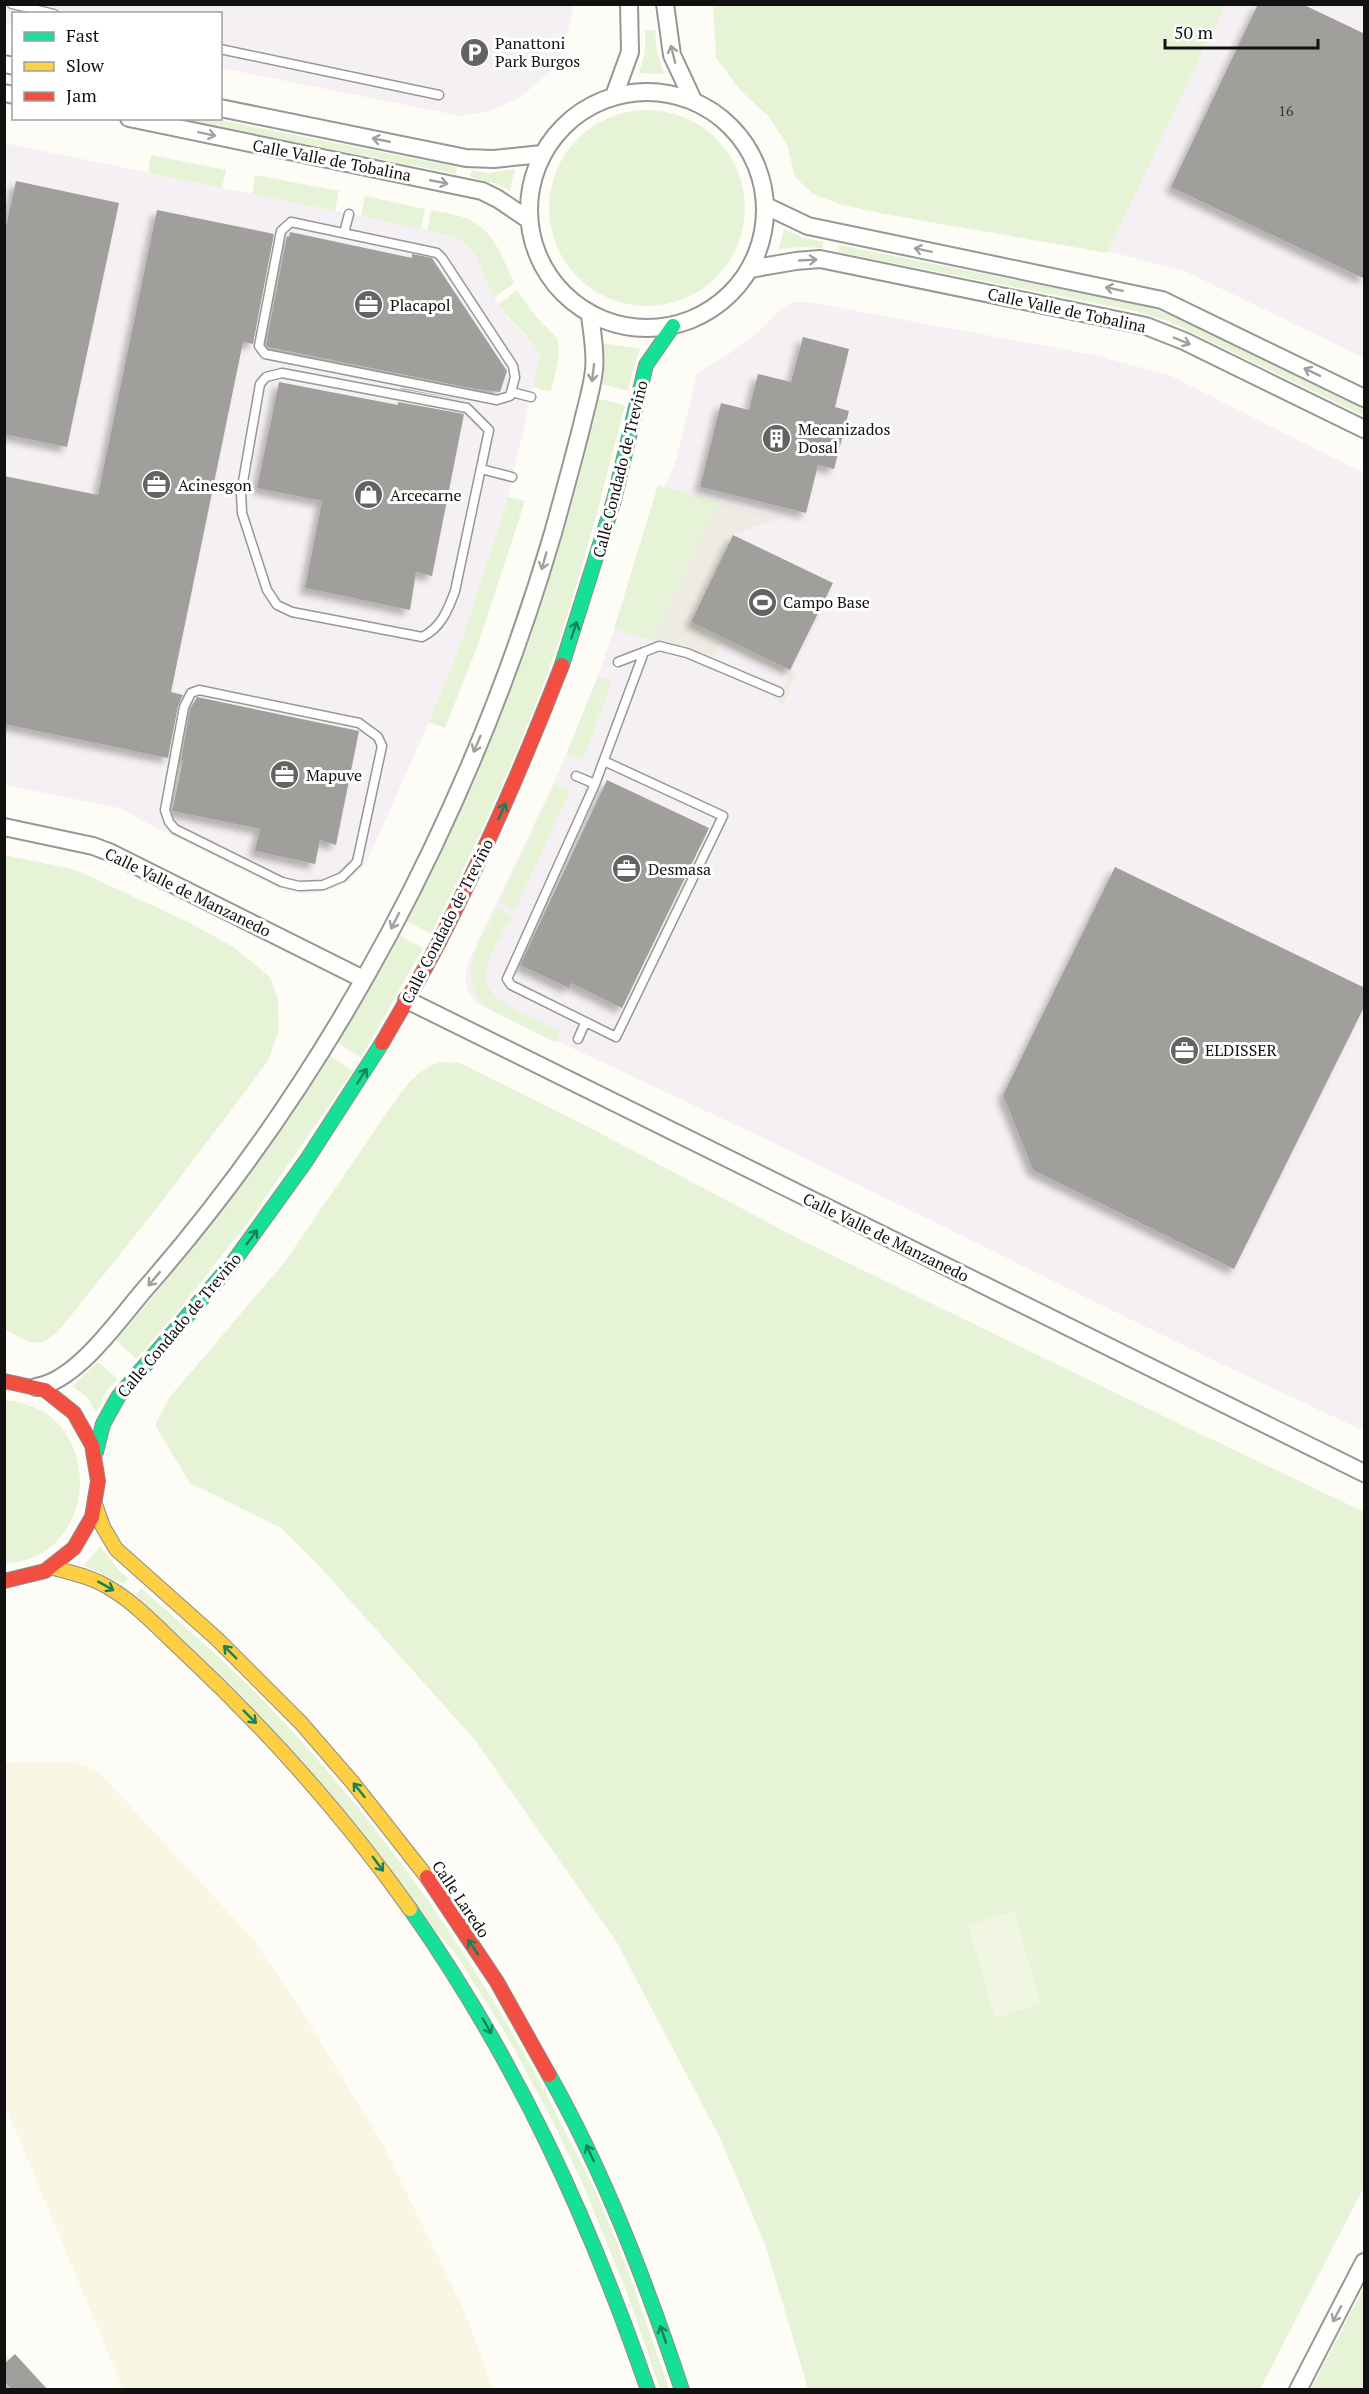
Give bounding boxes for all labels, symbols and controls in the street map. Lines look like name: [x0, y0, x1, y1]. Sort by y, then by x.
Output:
legend: [12, 12, 222, 120]
scale bar: [1165, 12, 1318, 50]
text: 50 m: [1174, 20, 1214, 44]
text: Fast: [66, 23, 100, 47]
place label: Panattoni Park Burgos: [495, 32, 580, 72]
parking icon: Panattoni Park Burgos: [458, 36, 490, 68]
one-way arrow: [666, 45, 678, 64]
text: Slow: [66, 53, 105, 77]
text: Jam: [66, 83, 97, 107]
house number: 16: [1279, 101, 1294, 120]
one-way arrow: [196, 129, 216, 140]
street label: Calle Valle de Tobalina: [251, 134, 413, 186]
one-way arrow: [371, 134, 391, 145]
one-way arrow: [429, 177, 448, 188]
one-way arrow: [913, 244, 933, 255]
one-way arrow: [797, 255, 817, 266]
street label: Calle Valle de Tobalina: [986, 282, 1148, 338]
one-way arrow: [1104, 283, 1124, 294]
office icon: Placapol: [353, 289, 385, 321]
place label: Placapol: [390, 294, 451, 316]
one-way arrow: [1173, 335, 1191, 347]
one-way arrow: [587, 362, 598, 382]
one-way arrow: [1303, 365, 1321, 377]
street label: Calle Condado de Treviño: [587, 378, 653, 560]
place label: Mecanizados Dosal: [798, 418, 890, 458]
building icon: Mecanizados Dosal: [761, 422, 793, 454]
office icon: Acinesgon: [141, 469, 173, 501]
place label: Acinesgon: [178, 474, 252, 496]
shop icon: Arcecarne: [353, 479, 385, 511]
place label: Arcecarne: [390, 484, 462, 506]
one-way arrow: [538, 551, 549, 570]
sports icon: Campo Base: [746, 586, 778, 618]
place label: Campo Base: [783, 591, 870, 613]
one-way arrow: [570, 621, 581, 640]
one-way arrow: [471, 735, 482, 753]
office icon: Mapuve: [269, 759, 301, 791]
place label: Mapuve: [306, 764, 362, 786]
one-way arrow: [497, 803, 509, 821]
street label: Calle Condado de Treviño: [396, 835, 498, 1007]
street label: Calle Valle de Manzanedo: [101, 842, 275, 942]
office icon: Desmasa: [611, 853, 643, 885]
place label: Desmasa: [648, 858, 711, 880]
one-way arrow: [389, 912, 401, 929]
office icon: ELDISSER: [1168, 1034, 1200, 1066]
place label: ELDISSER: [1205, 1039, 1278, 1061]
one-way arrow: [356, 1068, 368, 1085]
street label: Calle Valle de Manzanedo: [799, 1187, 973, 1287]
one-way arrow: [245, 1229, 258, 1245]
street label: Calle Condado de Treviño: [112, 1248, 246, 1402]
one-way arrow: [148, 1271, 161, 1287]
one-way arrow: [97, 1581, 114, 1593]
one-way arrow: [223, 1645, 237, 1660]
one-way arrow: [243, 1710, 257, 1725]
one-way arrow: [352, 1782, 365, 1798]
one-way arrow: [371, 1856, 384, 1872]
street label: Calle Laredo: [427, 1856, 495, 1942]
one-way arrow: [467, 1939, 480, 1956]
one-way arrow: [481, 2017, 493, 2034]
one-way arrow: [583, 2145, 595, 2163]
one-way arrow: [1331, 2305, 1343, 2322]
one-way arrow: [656, 2325, 667, 2344]

